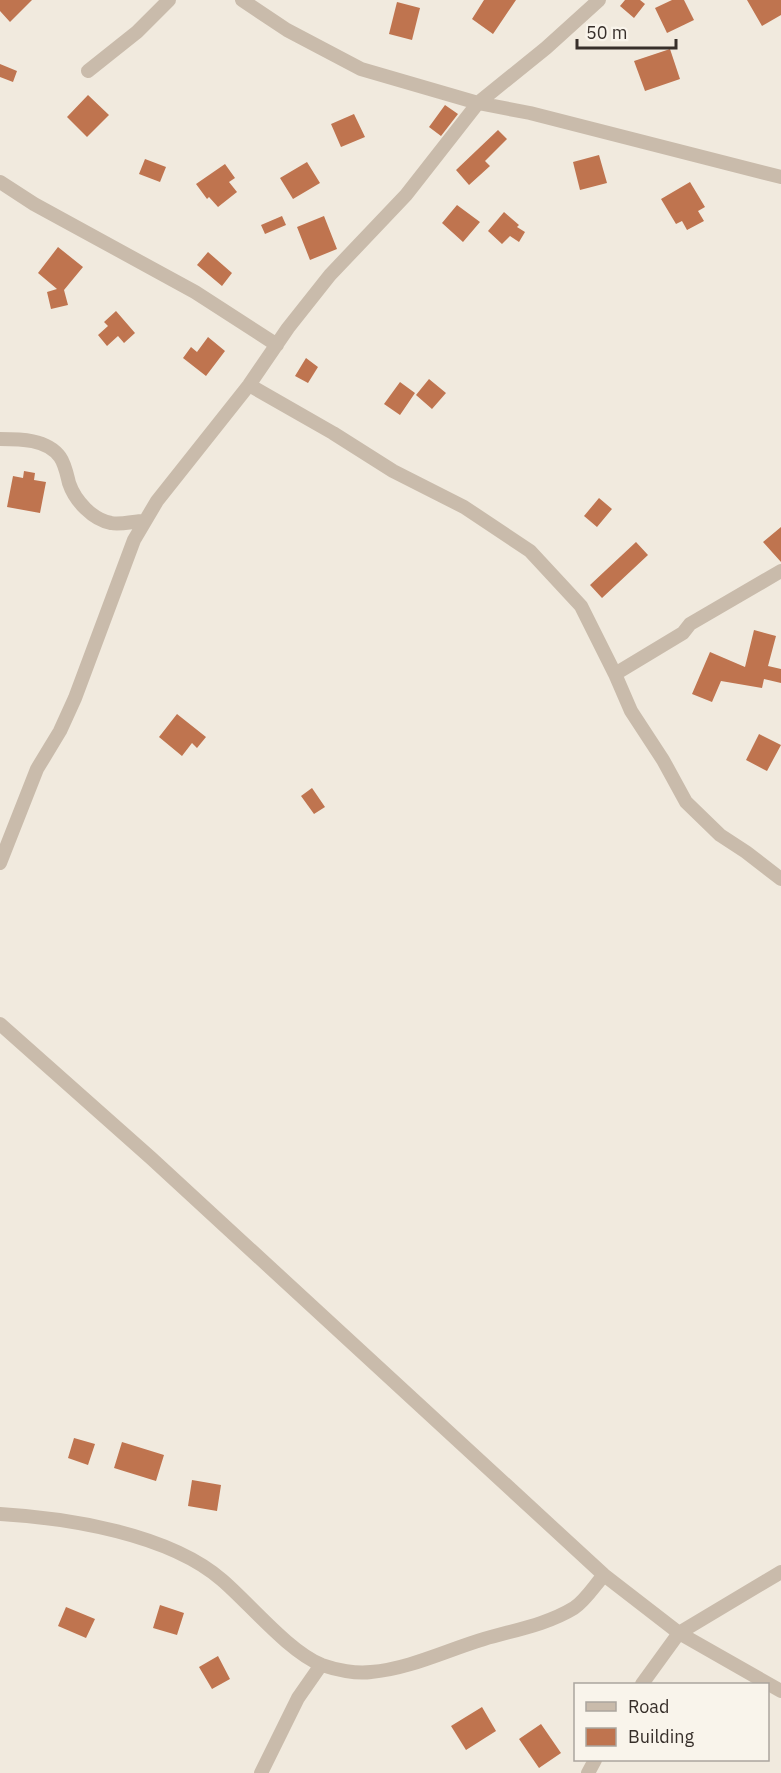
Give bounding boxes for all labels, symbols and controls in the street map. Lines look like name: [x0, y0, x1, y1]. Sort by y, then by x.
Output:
scale bar: [577, 12, 676, 50]
text: 50 m: [586, 21, 628, 44]
legend: [574, 1683, 769, 1761]
text: Road: [628, 1695, 669, 1718]
text: Building: [628, 1725, 695, 1748]

